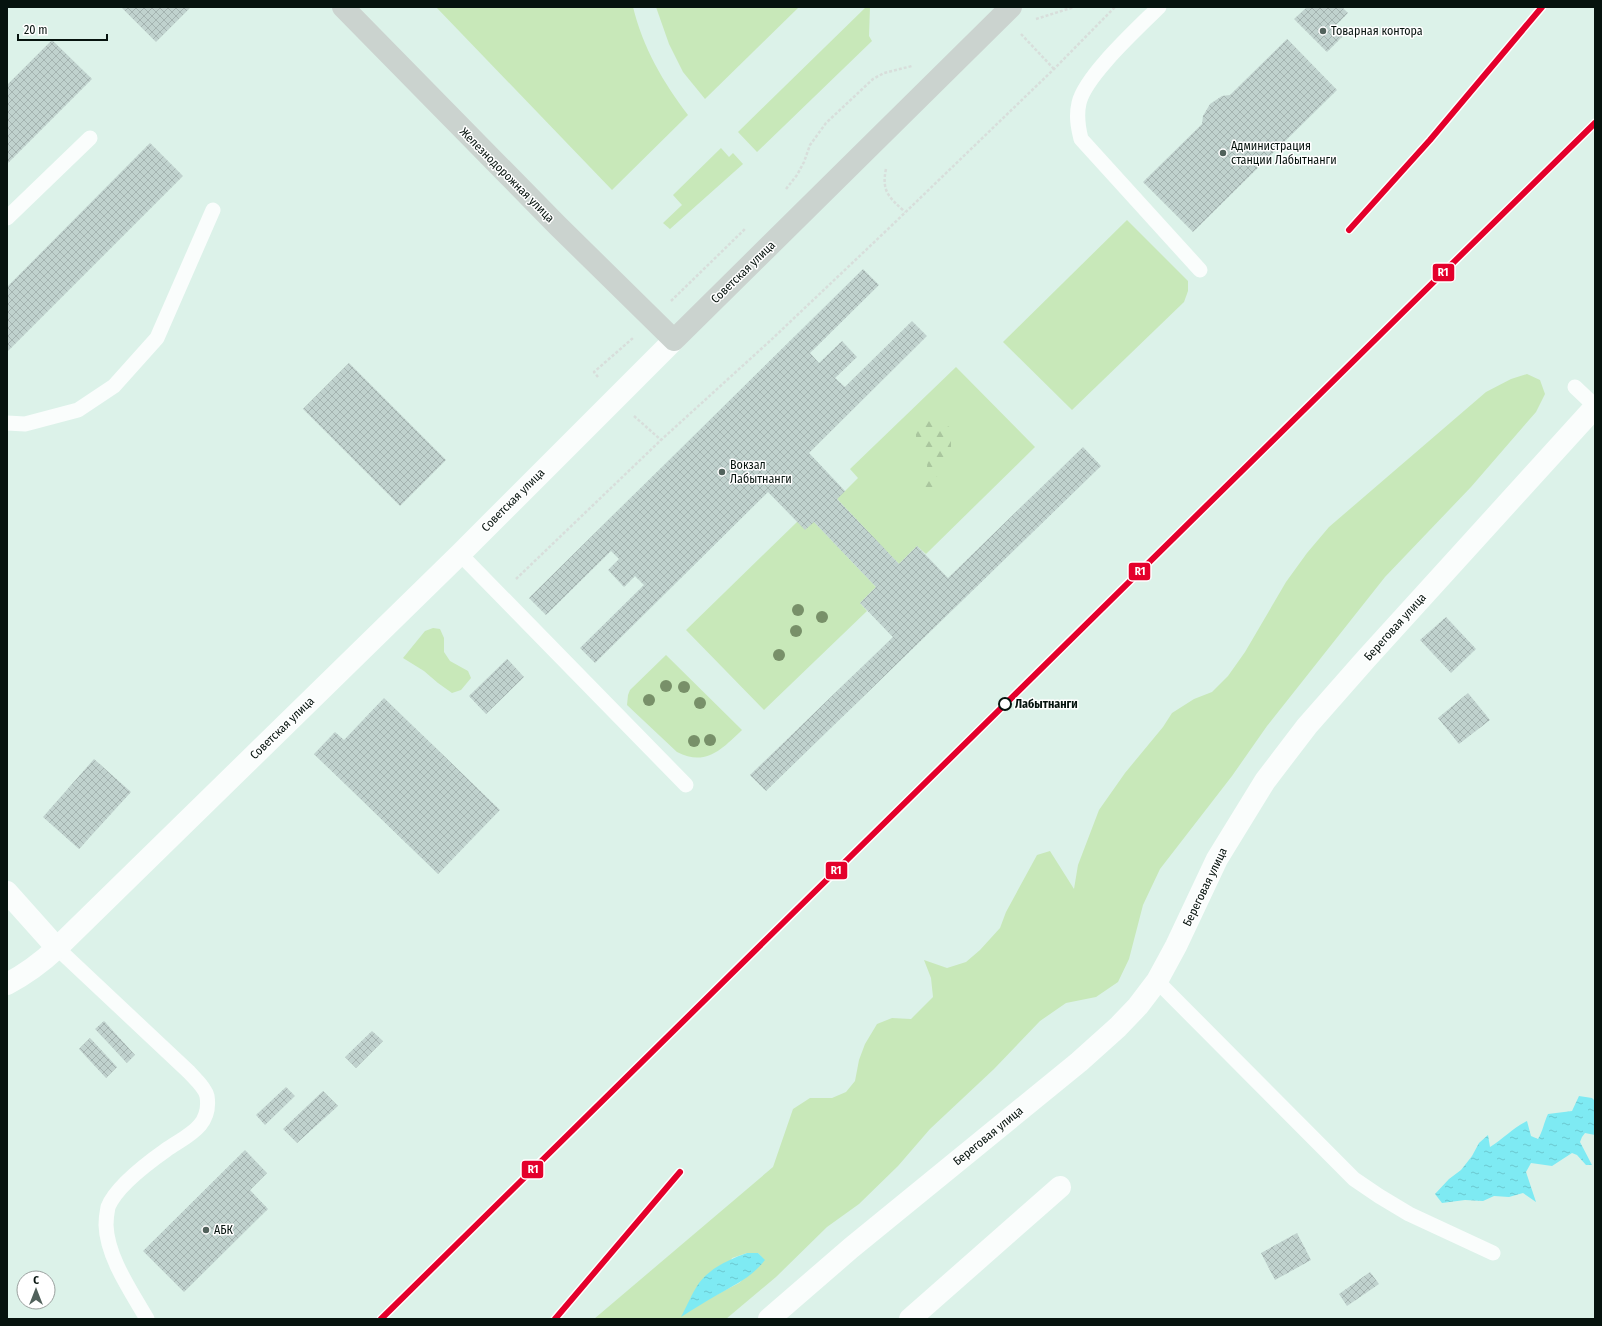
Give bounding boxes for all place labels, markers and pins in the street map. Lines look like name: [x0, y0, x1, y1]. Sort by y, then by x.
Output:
place label: Товарная контора: [1331, 24, 1423, 38]
marker: Товарная контора: [1318, 26, 1328, 36]
place label: Администрация станции Лабытнанги: [1231, 139, 1337, 167]
marker: Администрация станции Лабытнанги: [1218, 148, 1228, 158]
place label: Вокзал Лабытнанги: [730, 458, 792, 486]
marker: Вокзал Лабытнанги: [717, 467, 727, 477]
marker: Лабытнанги: [998, 697, 1012, 711]
place label: Лабытнанги: [1015, 697, 1078, 711]
place label: АБК: [214, 1223, 234, 1237]
marker: АБК: [201, 1225, 211, 1235]

